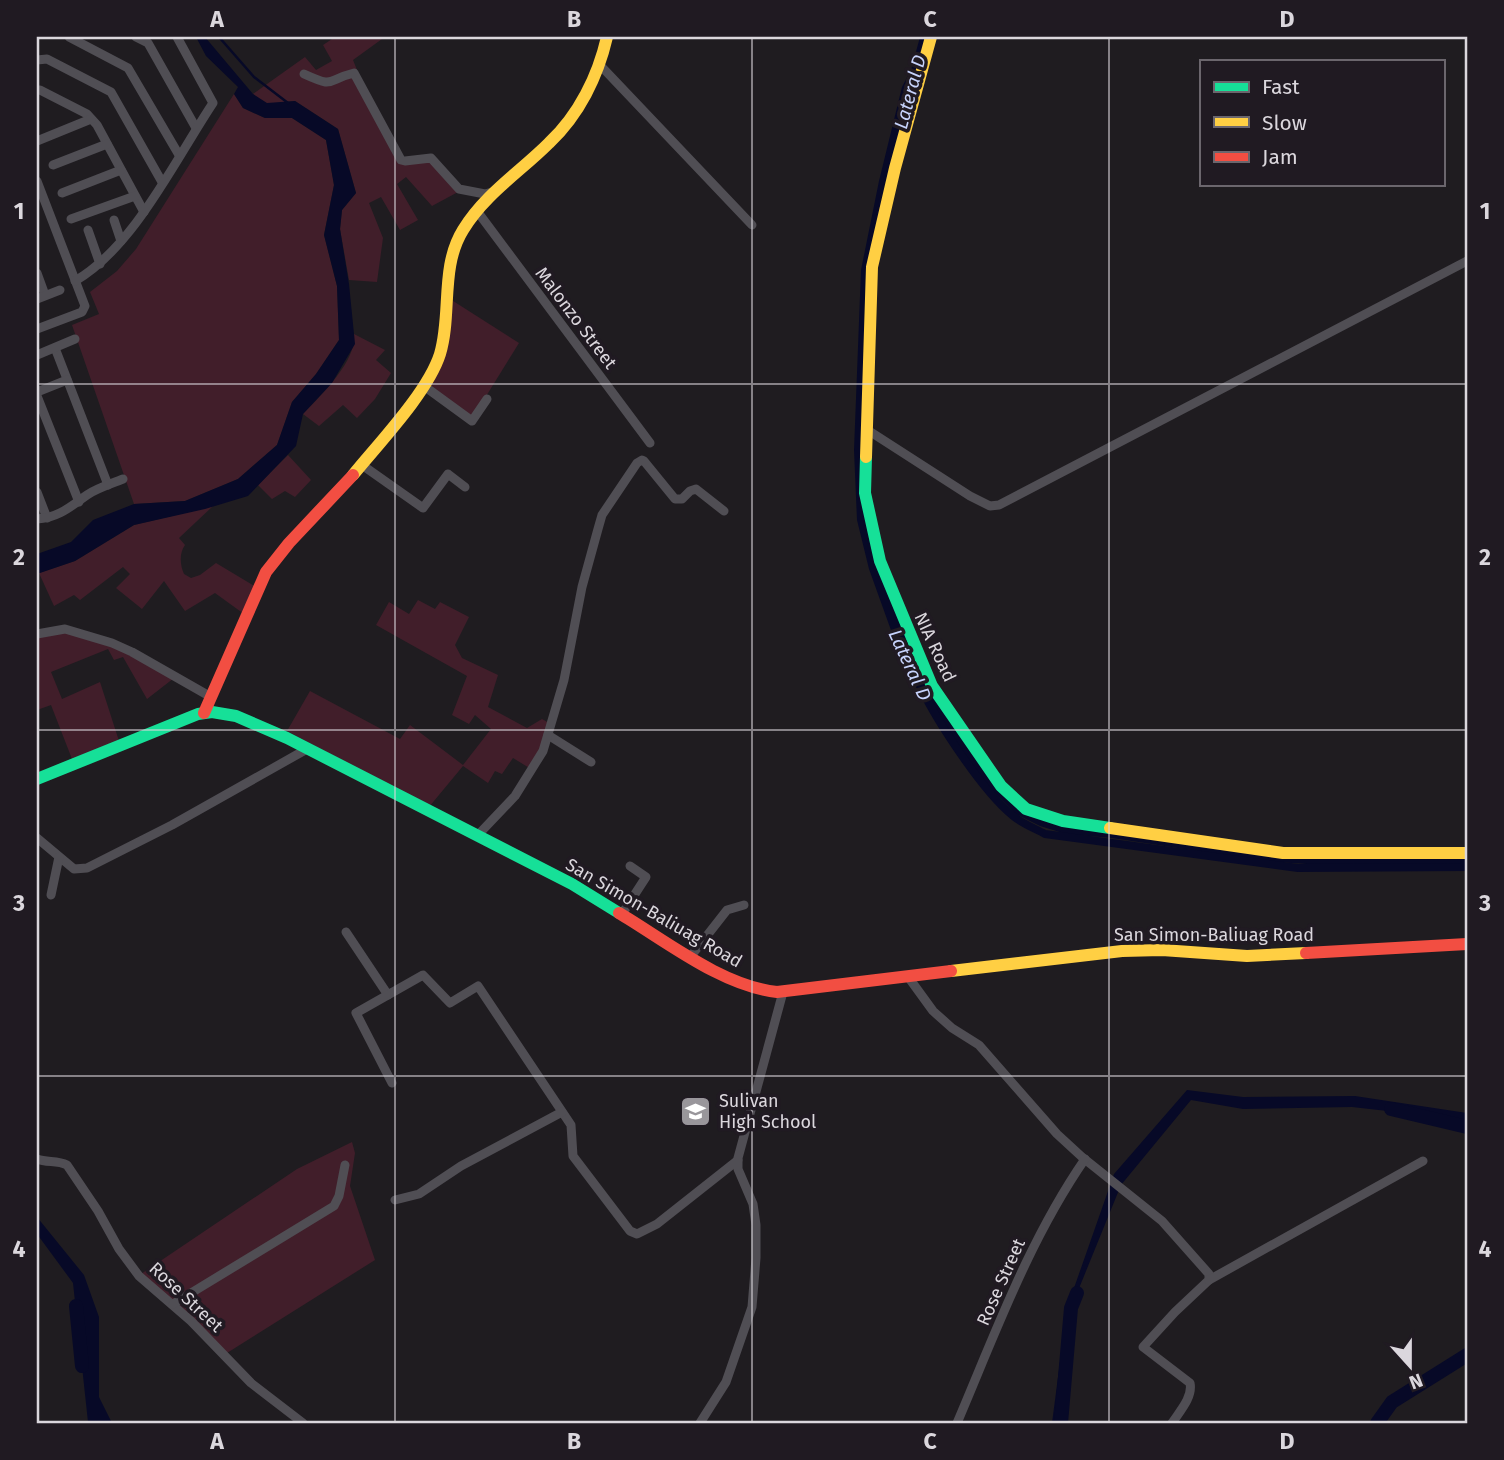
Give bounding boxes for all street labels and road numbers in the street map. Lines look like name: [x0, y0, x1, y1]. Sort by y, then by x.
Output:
street label: Malonzo Street: [531, 263, 622, 374]
street label: NIA Road: [909, 609, 961, 685]
street label: San Simon-Baliuag Road: [562, 853, 746, 973]
street label: San Simon-Baliuag Road: [1114, 924, 1314, 946]
street label: Rose Street: [972, 1235, 1030, 1329]
street label: Rose Street: [145, 1257, 228, 1337]

